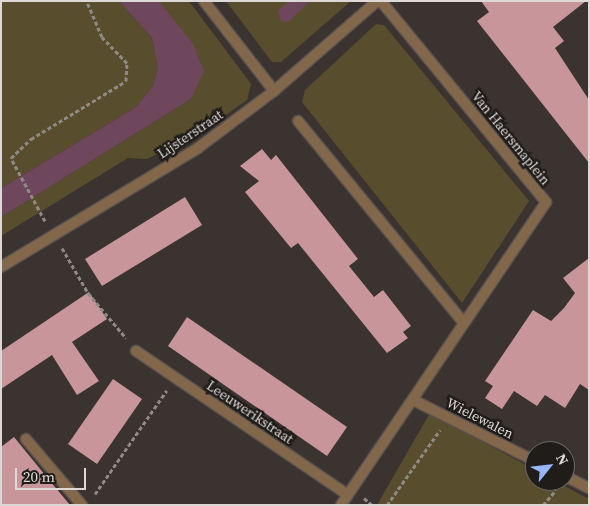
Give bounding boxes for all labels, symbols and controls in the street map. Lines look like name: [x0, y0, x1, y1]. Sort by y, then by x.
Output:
street label: Van Haersmaplein: [468, 88, 554, 188]
street label: Lijsterstraat: [154, 106, 226, 162]
street label: Leeuwerikstraat: [203, 377, 297, 447]
street label: Wielewalen: [444, 394, 516, 442]
north arrow: [525, 441, 575, 491]
text: N: [551, 450, 573, 469]
scale bar: [18, 458, 89, 490]
text: 20 m: [23, 466, 55, 487]

